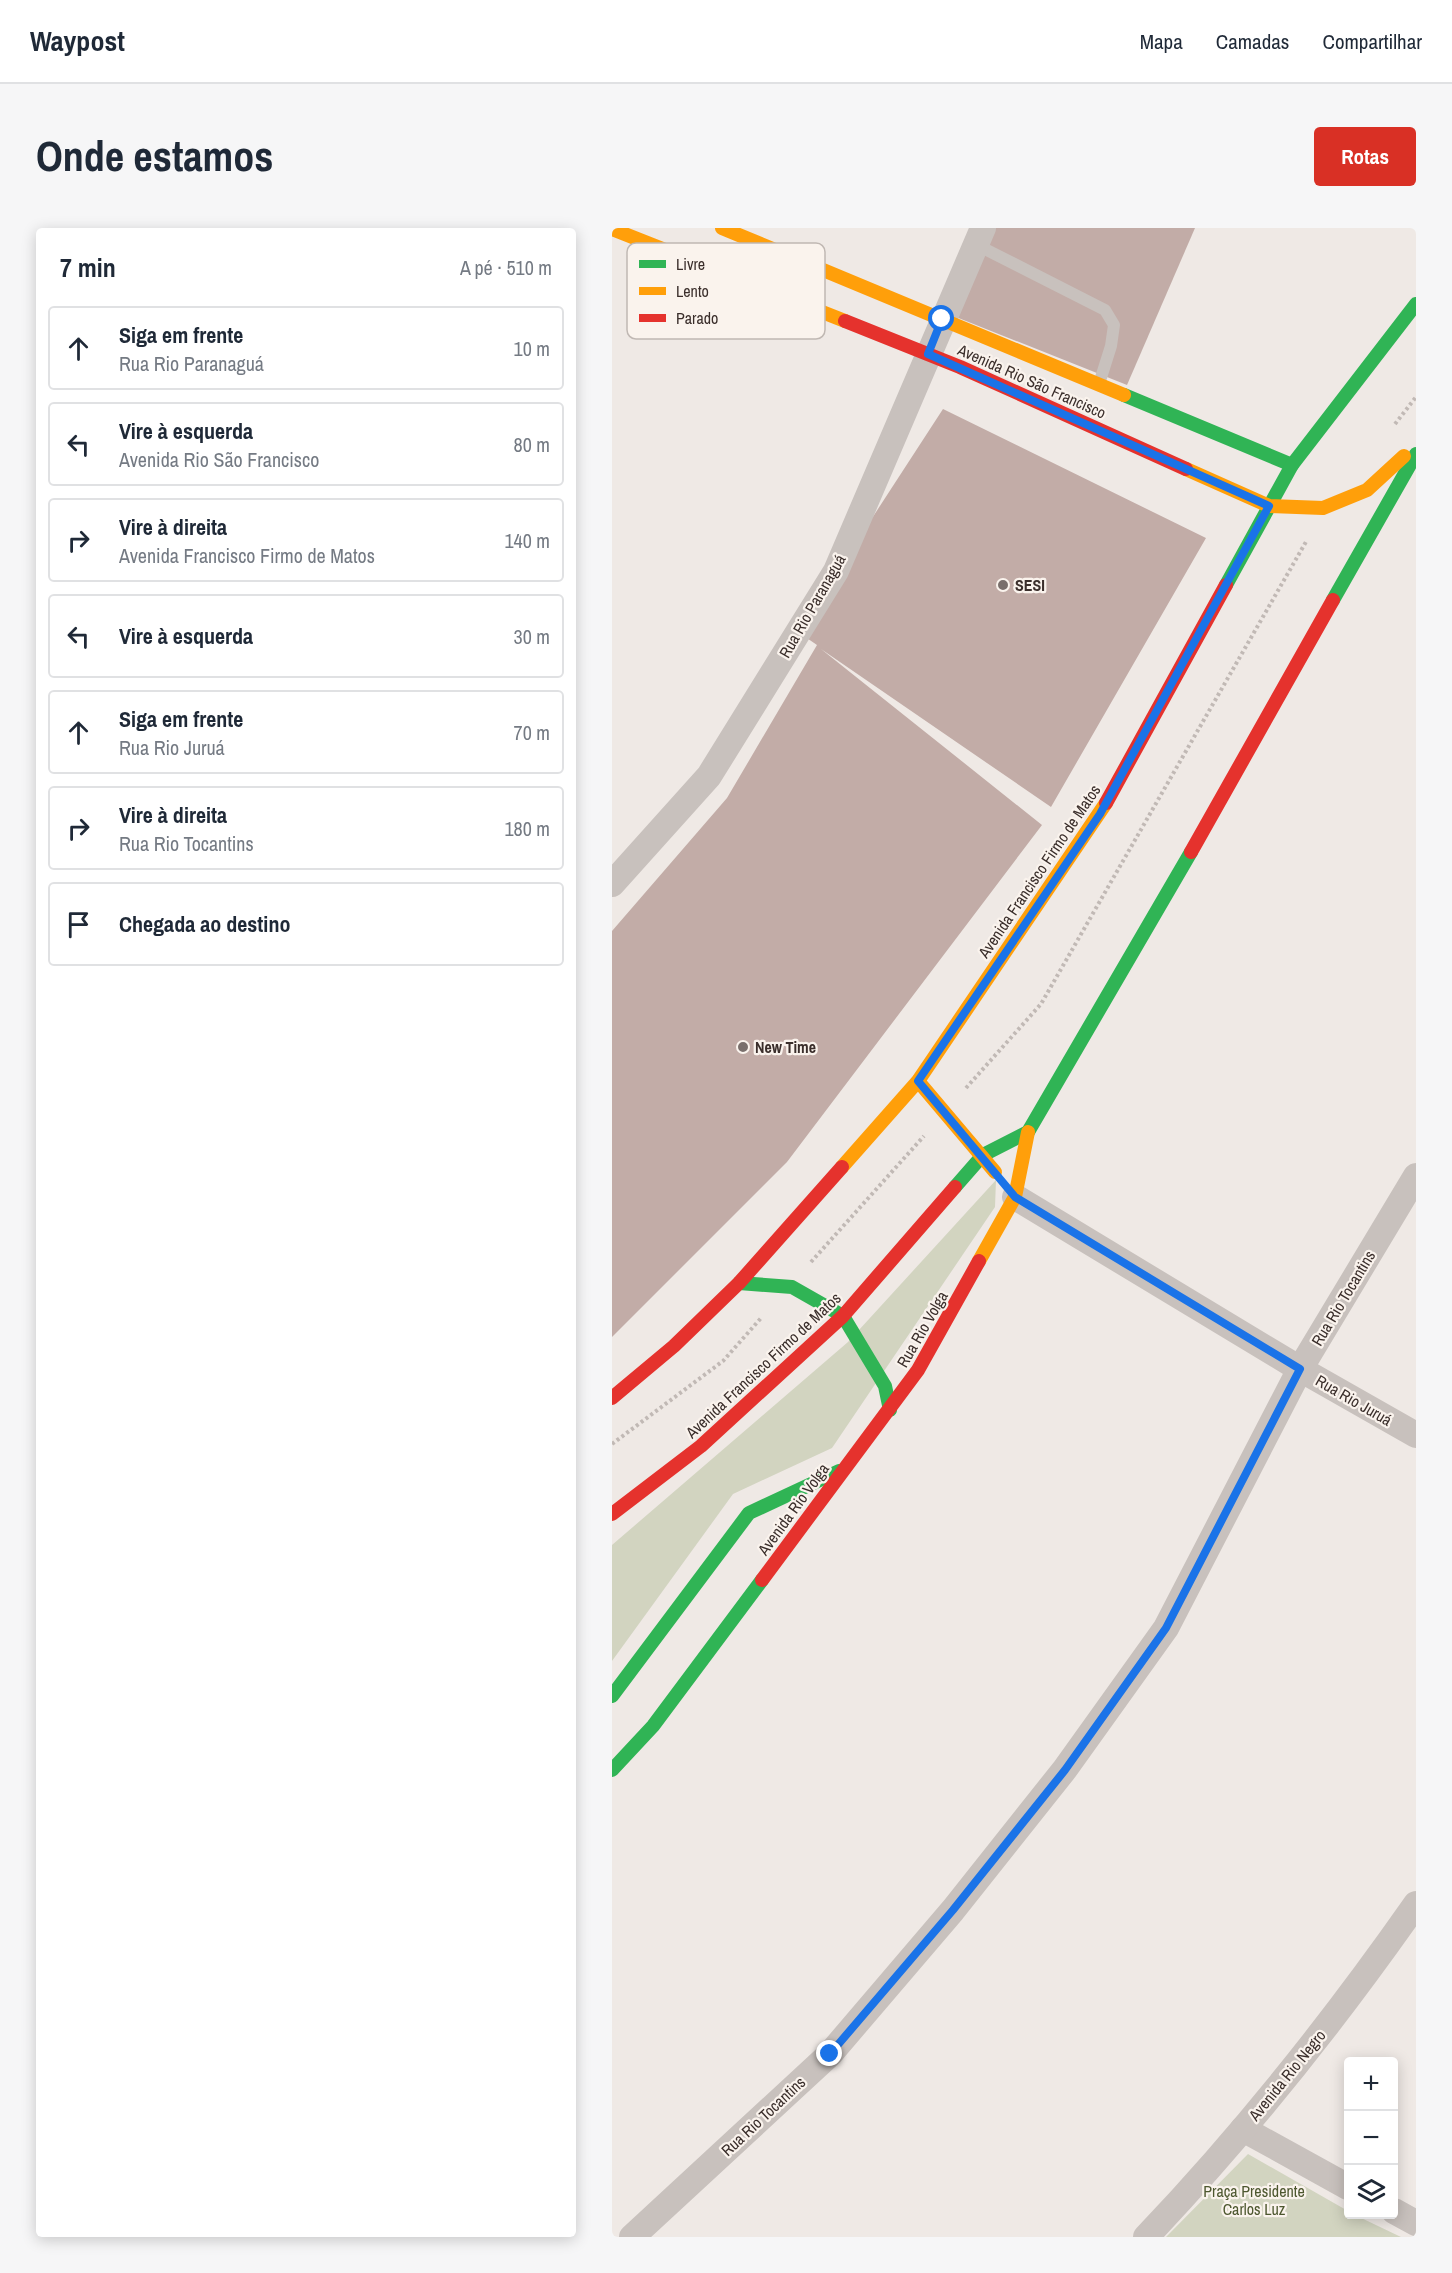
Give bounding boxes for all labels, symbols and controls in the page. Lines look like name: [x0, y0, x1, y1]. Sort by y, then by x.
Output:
text: Waypost: [30, 22, 125, 60]
text: Mapa: [1140, 27, 1183, 56]
text: Camadas: [1216, 27, 1289, 56]
text: Compartilhar: [1322, 27, 1422, 56]
button: Rotas: [1314, 127, 1416, 186]
text: Onde estamos: [36, 128, 273, 184]
legend: [627, 243, 825, 339]
text: 7 min: [60, 250, 116, 285]
text: Livre: [676, 253, 705, 275]
text: A pé · 510 m: [460, 254, 552, 281]
text: Lento: [676, 280, 709, 302]
route start: [928, 305, 954, 331]
text: Parado: [676, 307, 718, 329]
text: Siga em frente: [119, 320, 243, 350]
icon: ahead: [62, 332, 95, 365]
text: 10 m: [514, 335, 550, 362]
street label: Avenida Rio São Francisco: [953, 338, 1110, 424]
text: Rua Rio Paranaguá: [119, 350, 264, 377]
text: Vire à esquerda: [119, 416, 253, 446]
icon: left: [62, 428, 95, 461]
text: 80 m: [514, 431, 550, 458]
text: Avenida Rio São Francisco: [119, 446, 319, 473]
text: Vire à direita: [119, 512, 227, 542]
icon: right: [62, 524, 95, 557]
text: 140 m: [504, 527, 550, 554]
text: Avenida Francisco Firmo de Matos: [119, 542, 375, 569]
street label: Rua Rio Paranaguá: [773, 550, 851, 662]
place label: SESI: [1015, 574, 1045, 596]
marker: SESI: [996, 578, 1010, 592]
icon: left: [62, 620, 95, 653]
text: Vire à esquerda: [119, 621, 253, 651]
text: 30 m: [514, 623, 550, 650]
text: Siga em frente: [119, 704, 243, 734]
icon: ahead: [62, 716, 95, 749]
text: 70 m: [514, 719, 550, 746]
text: Rua Rio Juruá: [119, 734, 225, 761]
street label: Avenida Francisco Firmo de Matos: [972, 780, 1105, 963]
text: Vire à direita: [119, 800, 227, 830]
icon: right: [62, 812, 95, 845]
text: 180 m: [504, 815, 550, 842]
text: Rua Rio Tocantins: [119, 830, 254, 857]
icon: arrive: [62, 908, 95, 941]
text: Chegada ao destino: [119, 909, 290, 939]
place label: New Time: [755, 1036, 816, 1058]
marker: New Time: [736, 1040, 750, 1054]
street label: Rua Rio Tocantins: [1306, 1246, 1380, 1350]
street label: Rua Rio Volga: [891, 1286, 953, 1371]
street label: Avenida Francisco Firmo de Matos: [680, 1287, 845, 1444]
street label: Rua Rio Juruá: [1312, 1369, 1397, 1431]
street label: Avenida Rio Volga: [752, 1458, 834, 1560]
street label: Avenida Rio Negro: [1243, 2025, 1331, 2126]
route end: [816, 2040, 842, 2066]
map controls: [1344, 2057, 1398, 2219]
button: +: [1344, 2057, 1398, 2111]
street label: Rua Rio Tocantins: [716, 2071, 810, 2161]
button: −: [1344, 2111, 1398, 2165]
button: layers: [1344, 2165, 1398, 2219]
park label: Praça Presidente Carlos Luz: [1203, 2180, 1305, 2220]

